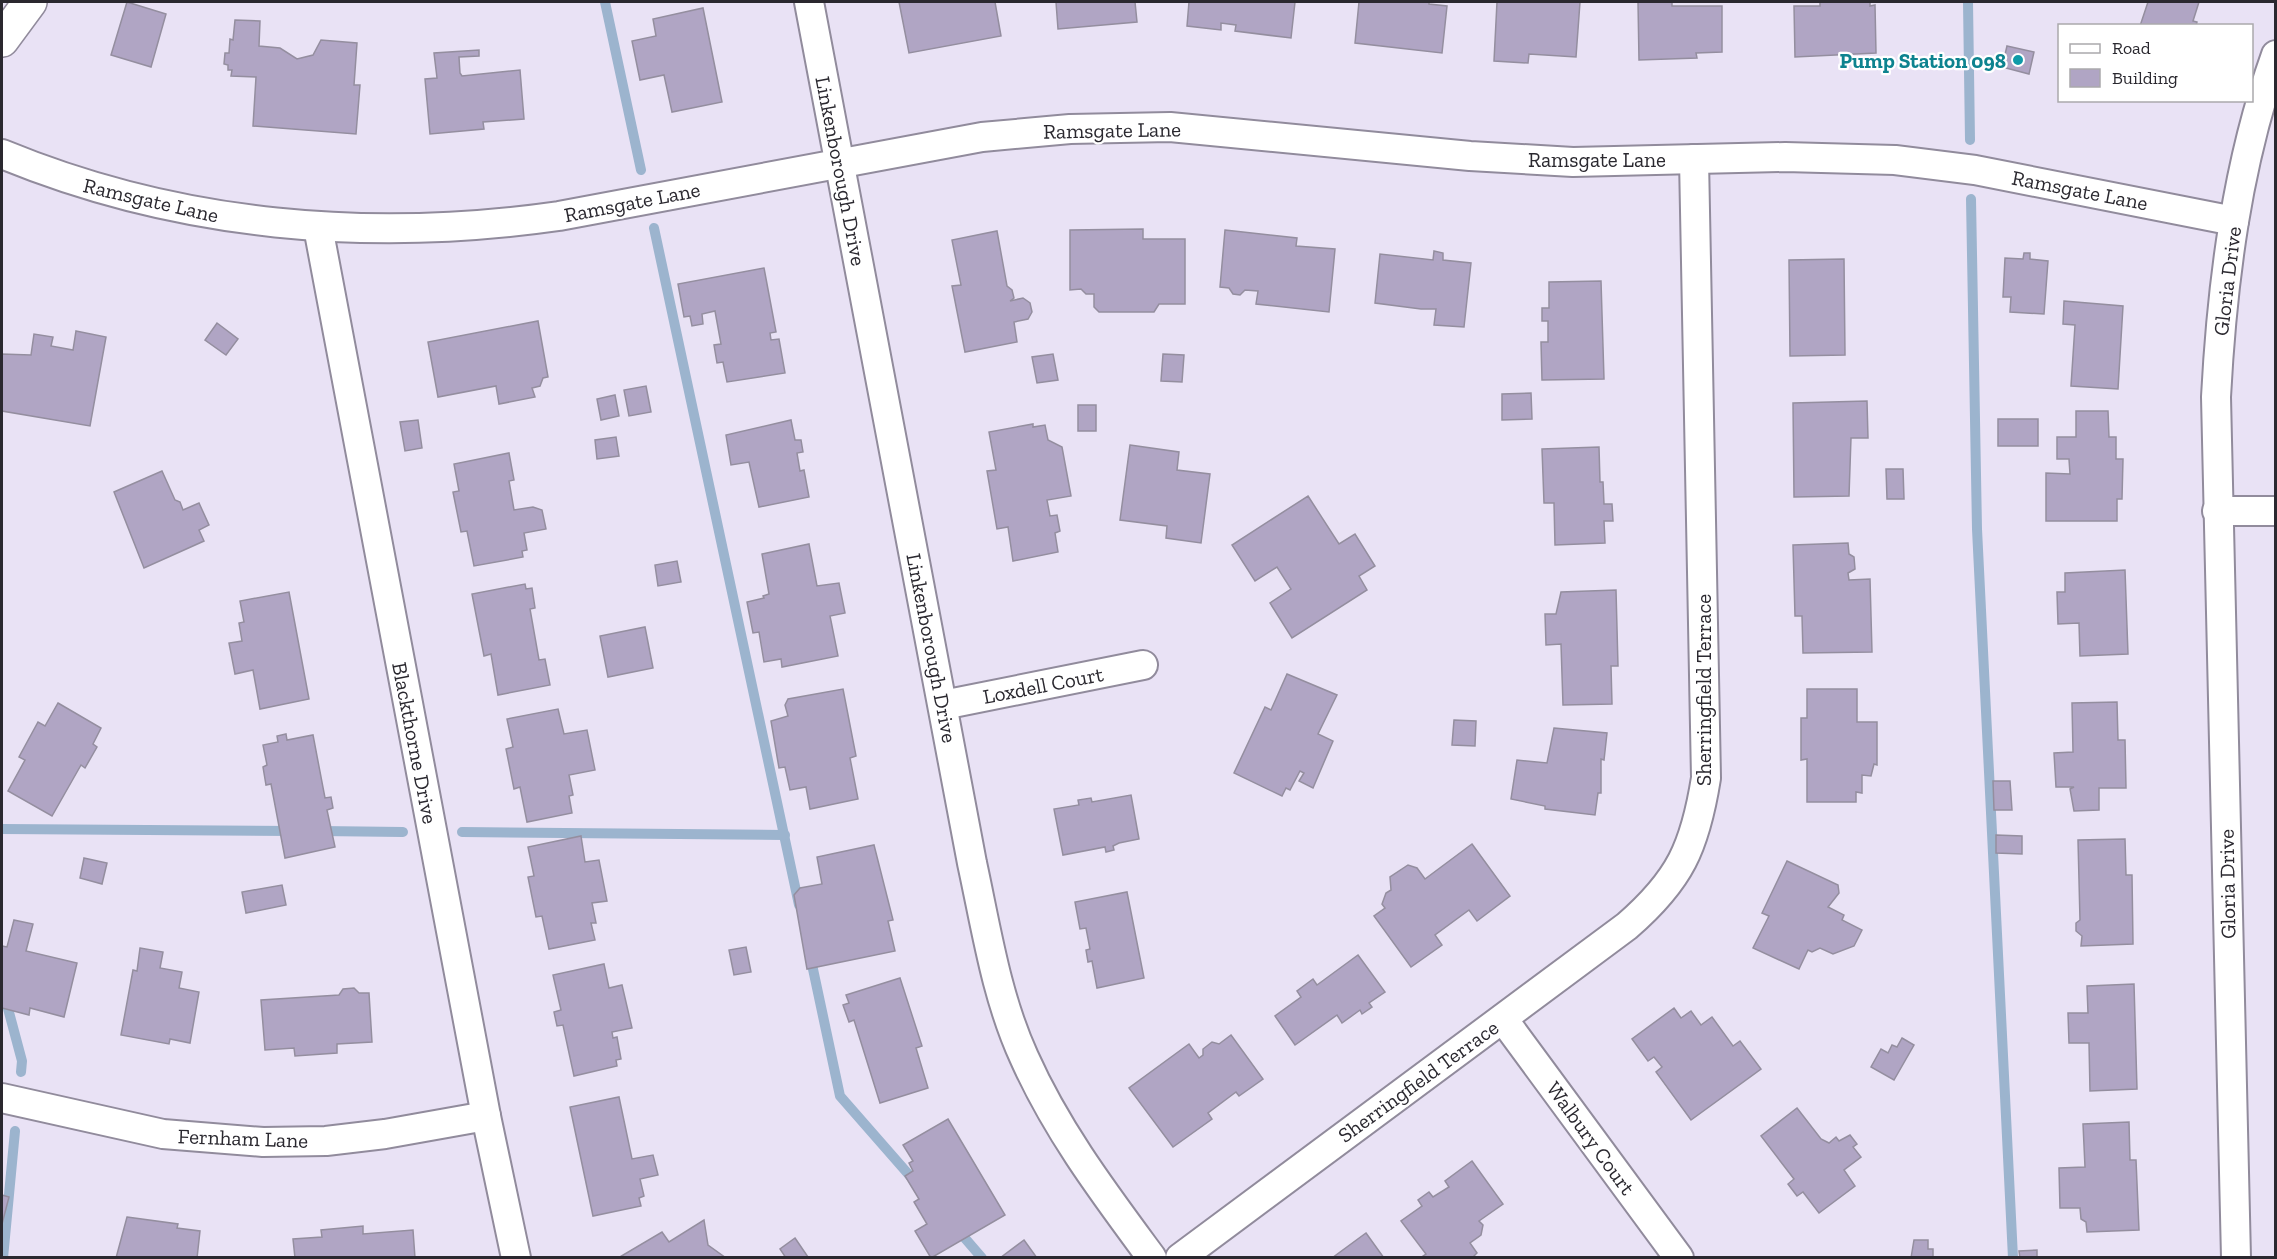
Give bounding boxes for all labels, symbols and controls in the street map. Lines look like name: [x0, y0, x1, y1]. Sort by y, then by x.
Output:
legend: [2058, 24, 2253, 102]
text: Road: [2112, 37, 2151, 59]
place label: Pump Station 098: [1840, 48, 2006, 73]
marker: Pump Station 098: [2011, 53, 2025, 67]
text: Building: [2112, 67, 2178, 89]
street label: Linkenborough Drive: [810, 74, 872, 268]
street label: Ramsgate Lane: [1043, 116, 1181, 144]
street label: Ramsgate Lane: [1528, 147, 1666, 172]
street label: Ramsgate Lane: [2010, 165, 2150, 215]
street label: Ramsgate Lane: [81, 172, 221, 228]
street label: Ramsgate Lane: [562, 177, 702, 227]
street label: Gloria Drive: [2208, 225, 2246, 337]
street label: Linkenborough Drive: [901, 551, 963, 745]
street label: Sherringfield Terrace: [1691, 594, 1716, 786]
street label: Blackthorne Drive: [387, 660, 443, 826]
street label: Loxdell Court: [981, 661, 1106, 709]
street label: Gloria Drive: [2214, 829, 2240, 939]
street label: Sherringfield Terrace: [1333, 1014, 1503, 1148]
street label: Walbury Court: [1542, 1076, 1641, 1200]
street label: Fernham Lane: [177, 1123, 309, 1153]

